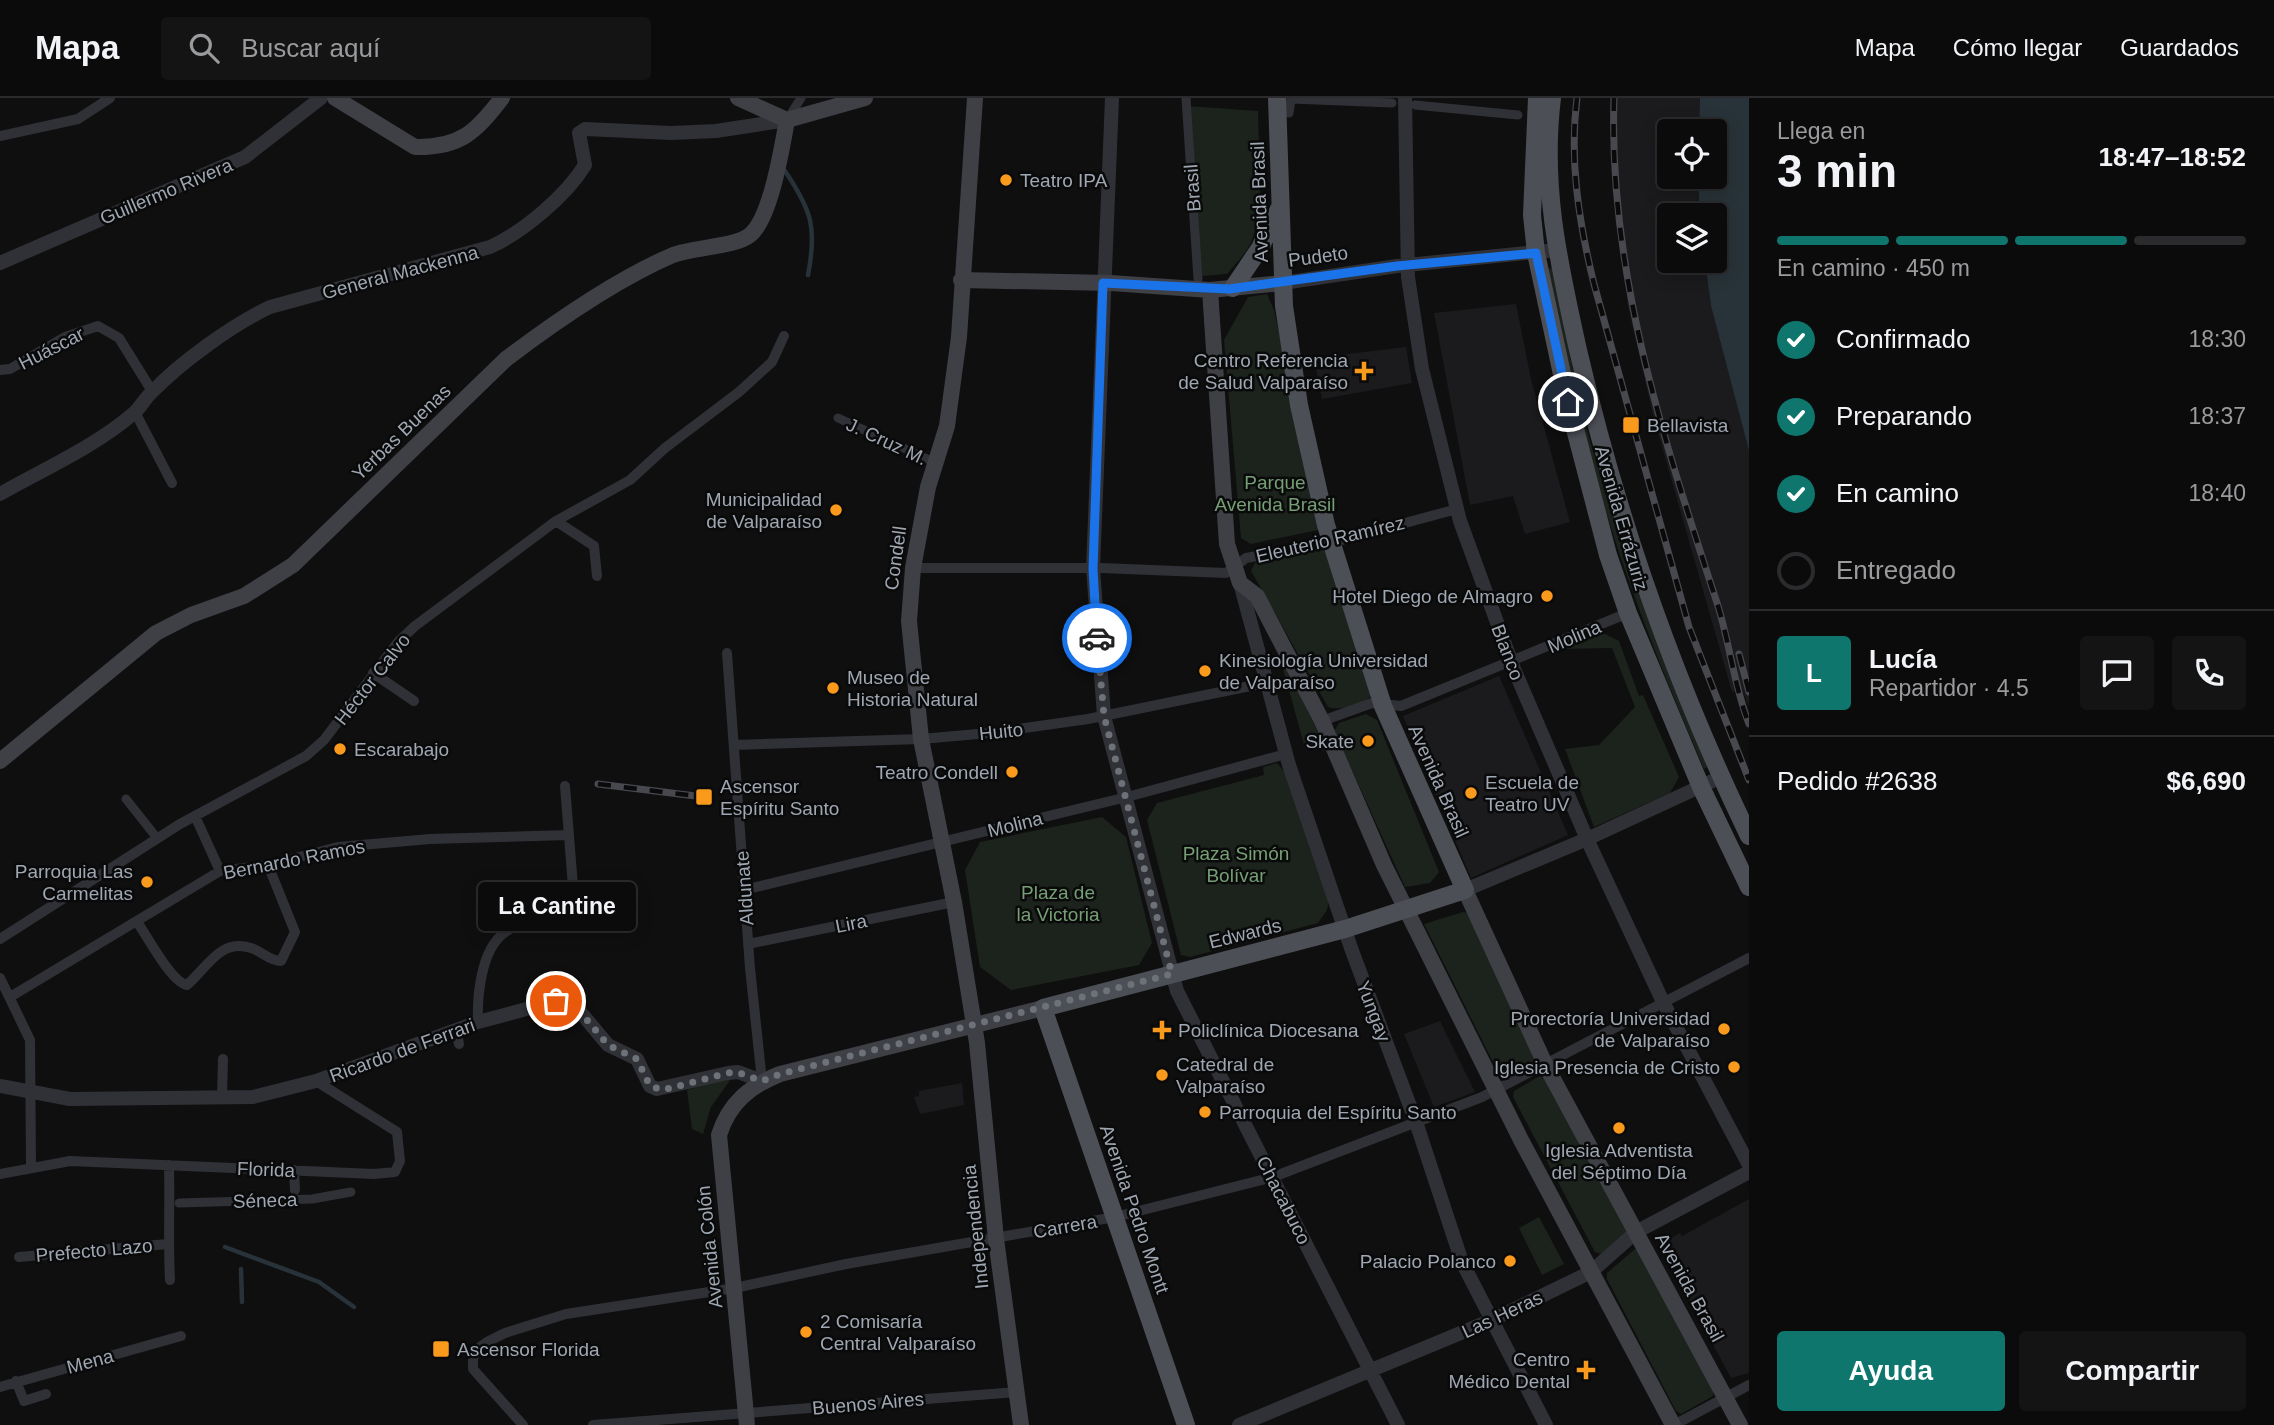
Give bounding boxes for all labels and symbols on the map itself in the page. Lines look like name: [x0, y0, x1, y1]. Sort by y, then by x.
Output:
street label: Avenida Brasil: [1247, 141, 1272, 263]
street label: Guillermo Rivera: [97, 154, 236, 229]
street label: Brasil: [1180, 164, 1205, 212]
place label: Teatro IPA: [1020, 170, 1108, 191]
marker: Teatro IPA: [998, 172, 1014, 188]
street label: General Mackenna: [320, 241, 481, 303]
street label: Pudeto: [1287, 242, 1349, 271]
street label: Huáscar: [15, 323, 88, 374]
place label: Centro Referencia de Salud Valparaíso: [1178, 350, 1348, 393]
marker: Centro Referencia de Salud Valparaíso: [1354, 361, 1374, 381]
pin: [1538, 372, 1598, 432]
street label: Yerbas Buenas: [348, 380, 455, 484]
street label: J. Cruz M.: [843, 414, 930, 469]
marker: Bellavista: [1621, 415, 1641, 435]
place label: Bellavista: [1647, 415, 1729, 436]
street label: Avenida Errázuriz: [1591, 443, 1652, 593]
park label: Parque Avenida Brasil: [1214, 472, 1336, 515]
place label: Municipalidad de Valparaíso: [706, 489, 822, 532]
marker: Municipalidad de Valparaíso: [828, 502, 844, 518]
street label: Eleuterio Ramírez: [1254, 512, 1407, 567]
street label: Condell: [881, 525, 910, 591]
place label: Hotel Diego de Almagro: [1332, 586, 1533, 607]
marker: Hotel Diego de Almagro: [1539, 588, 1555, 604]
courier: [1062, 603, 1132, 673]
street label: Molina: [1544, 616, 1604, 657]
street label: Blanco: [1487, 621, 1528, 683]
street label: Héctor Calvo: [330, 630, 414, 729]
place label: Kinesiología Universidad de Valparaíso: [1219, 650, 1428, 693]
marker: Kinesiología Universidad de Valparaíso: [1197, 663, 1213, 679]
place label: Museo de Historia Natural: [847, 667, 978, 710]
marker: Museo de Historia Natural: [825, 680, 841, 696]
street label: Huito: [978, 719, 1024, 744]
street label: Avenida Brasil: [1404, 722, 1473, 841]
place label: Skate: [1305, 731, 1354, 752]
marker: Skate: [1360, 733, 1376, 749]
place label: Escarabajo: [354, 739, 449, 760]
marker: Escarabajo: [332, 741, 348, 757]
place label: Teatro Condell: [875, 762, 998, 783]
marker: Teatro Condell: [1004, 764, 1020, 780]
place label: Escuela de Teatro UV: [1485, 772, 1579, 815]
place label: Ascensor Espíritu Santo: [720, 776, 839, 819]
marker: Escuela de Teatro UV: [1463, 785, 1479, 801]
marker: Ascensor Espíritu Santo: [694, 787, 714, 807]
street label: Molina: [985, 807, 1045, 841]
street label: Bernardo Ramos: [222, 835, 367, 884]
park label: Plaza Simón Bolívar: [1183, 843, 1289, 886]
street label: Aldunate: [731, 850, 758, 926]
place label: Parroquia Las Carmelitas: [15, 861, 133, 904]
marker: Parroquia Las Carmelitas: [139, 874, 155, 890]
callout: La Cantine: [477, 882, 635, 931]
park label: Plaza de la Victoria: [1016, 882, 1100, 925]
street label: Lira: [834, 910, 869, 937]
street label: Edwards: [1207, 914, 1284, 953]
pin: [526, 971, 586, 1031]
street label: Yungay: [1352, 978, 1395, 1045]
place label: Prorectoría Universidad de Valparaíso: [1510, 1008, 1710, 1051]
street label: Ricardo de Ferrari: [327, 1014, 478, 1087]
marker: Policlínica Diocesana: [1152, 1020, 1172, 1040]
place label: Policlínica Diocesana: [1178, 1020, 1359, 1041]
marker: Prorectoría Universidad de Valparaíso: [1716, 1021, 1732, 1037]
place label: Catedral de Valparaíso: [1176, 1054, 1274, 1097]
place label: Iglesia Presencia de Cristo: [1494, 1057, 1720, 1078]
marker: Iglesia Presencia de Cristo: [1726, 1059, 1742, 1075]
marker: Catedral de Valparaíso: [1154, 1067, 1170, 1083]
place label: Parroquia del Espíritu Santo: [1219, 1102, 1457, 1123]
marker: Parroquia del Espíritu Santo: [1197, 1104, 1213, 1120]
marker: Iglesia Adventista del Séptimo Día: [1611, 1120, 1627, 1136]
street label: Avenida Pedro Montt: [1096, 1122, 1174, 1297]
place label: Iglesia Adventista del Séptimo Día: [1545, 1140, 1693, 1183]
street label: Chacabuco: [1252, 1153, 1315, 1248]
street label: Florida: [237, 1158, 296, 1181]
street label: Independencia: [958, 1163, 992, 1290]
street label: Avenida Colón: [693, 1185, 726, 1309]
street label: Séneca: [232, 1189, 298, 1212]
street label: Carrera: [1032, 1210, 1099, 1242]
street label: Avenida Brasil: [1651, 1229, 1728, 1345]
street label: Prefecto Lazo: [35, 1235, 153, 1266]
place label: Palacio Polanco: [1360, 1251, 1496, 1272]
marker: Palacio Polanco: [1502, 1253, 1518, 1269]
street label: Las Heras: [1459, 1287, 1546, 1342]
place label: 2 Comisaría Central Valparaíso: [820, 1311, 976, 1354]
marker: 2 Comisaría Central Valparaíso: [798, 1324, 814, 1340]
marker: Ascensor Florida: [431, 1339, 451, 1359]
place label: Ascensor Florida: [457, 1339, 600, 1360]
street label: Mena: [64, 1345, 116, 1378]
place label: Centro Médico Dental: [1449, 1349, 1570, 1392]
marker: Centro Médico Dental: [1576, 1360, 1596, 1380]
street label: Buenos Aires: [811, 1388, 925, 1419]

